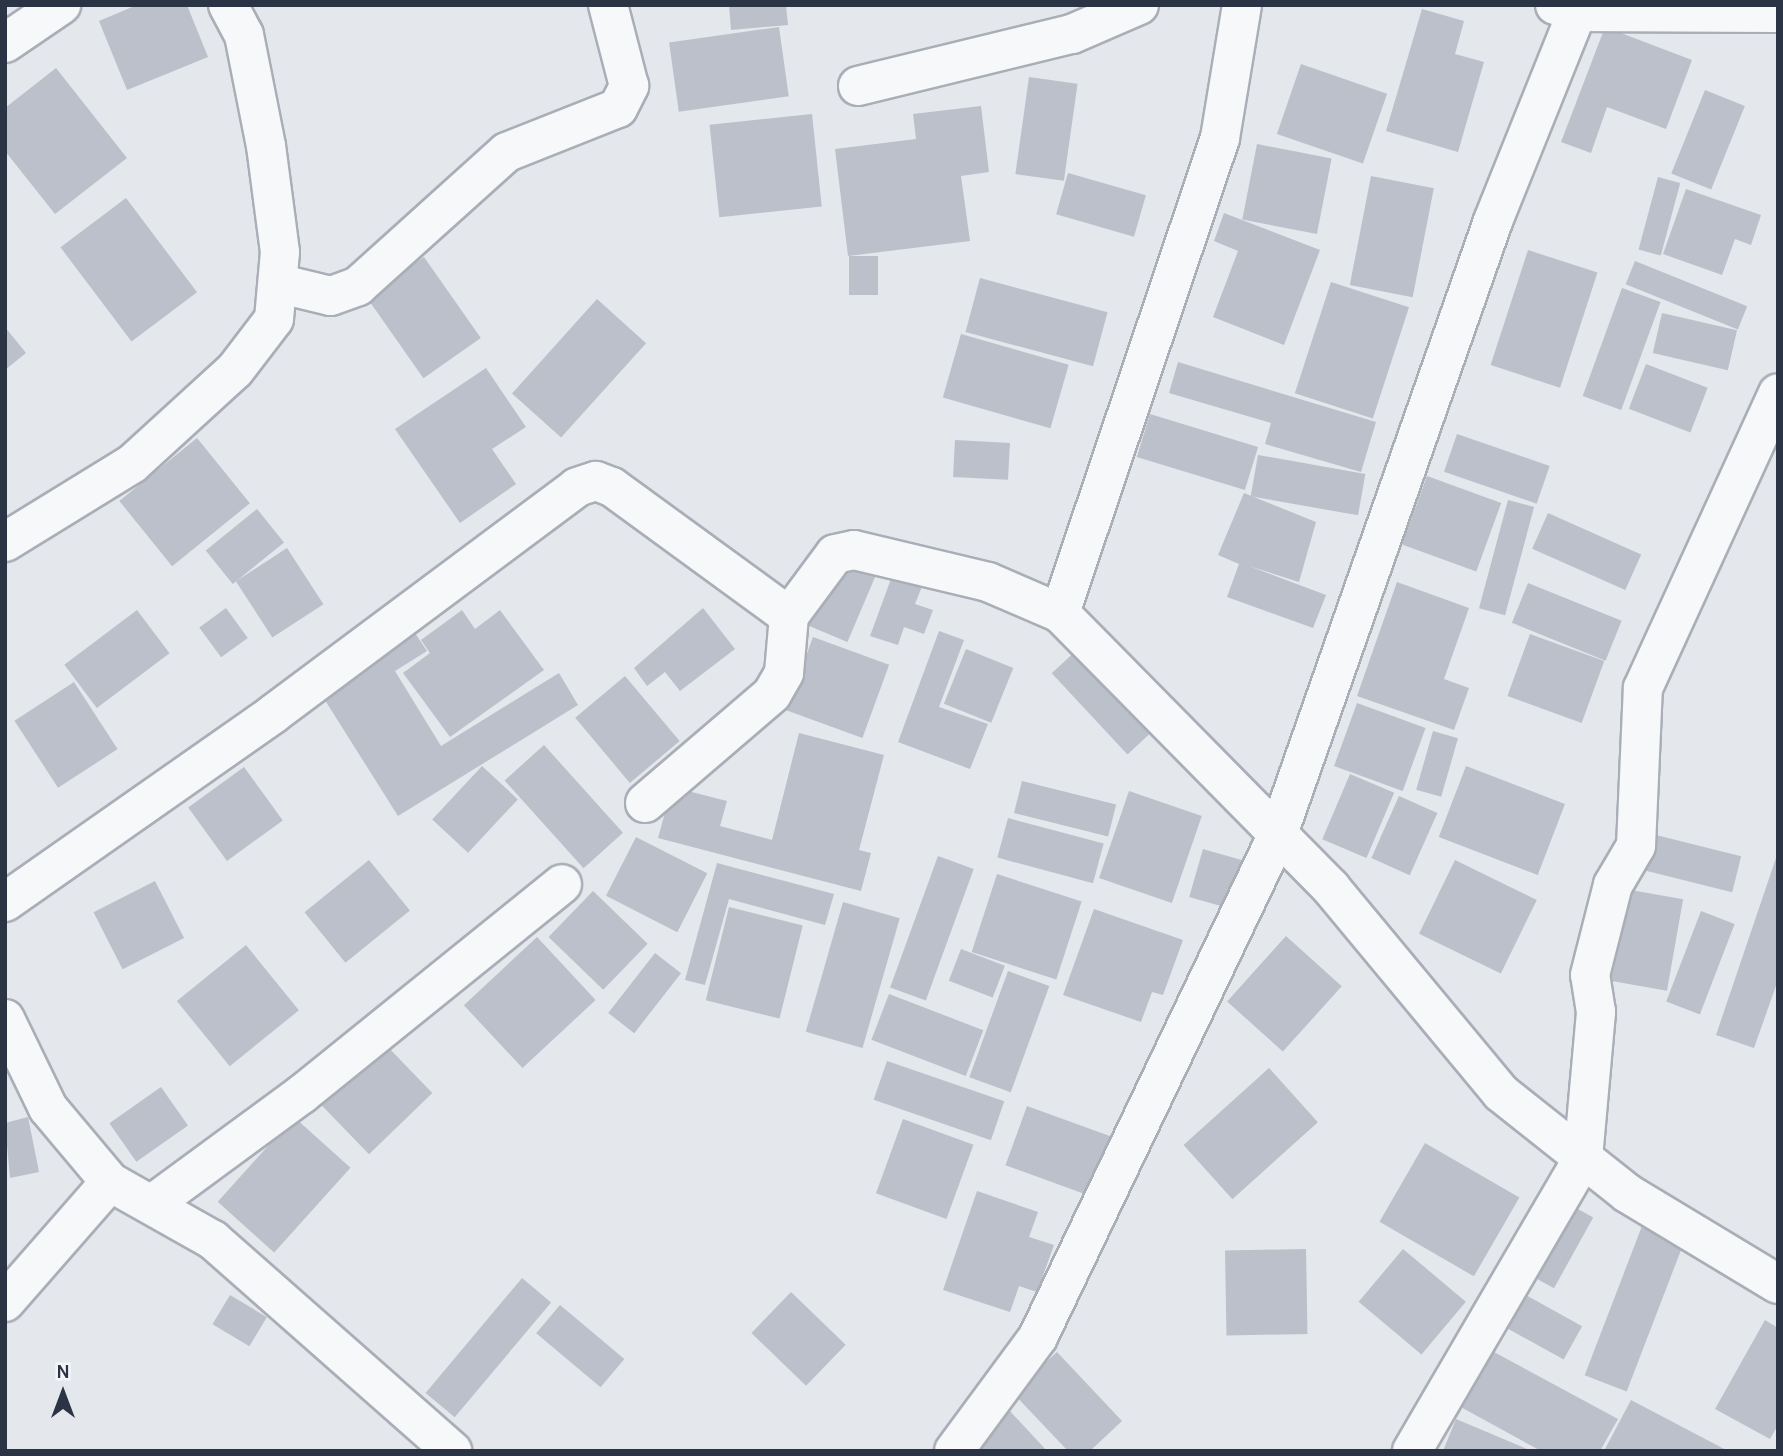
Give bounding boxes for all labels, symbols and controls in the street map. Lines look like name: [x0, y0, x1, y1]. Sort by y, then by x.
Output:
north arrow: [28, 1358, 98, 1428]
text: N: [56, 1361, 70, 1383]

